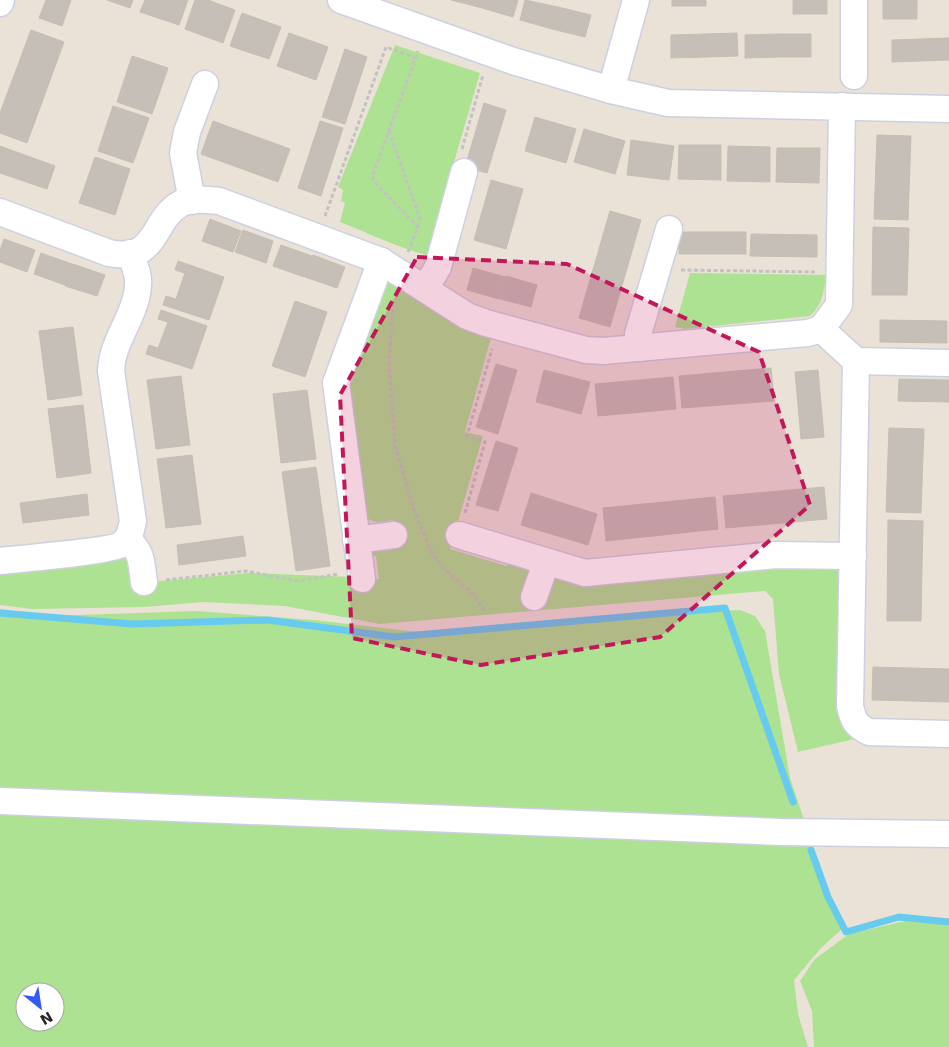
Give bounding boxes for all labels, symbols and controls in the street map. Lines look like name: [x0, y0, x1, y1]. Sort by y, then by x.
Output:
north arrow: [15, 982, 65, 1032]
text: N: [37, 1008, 56, 1028]

